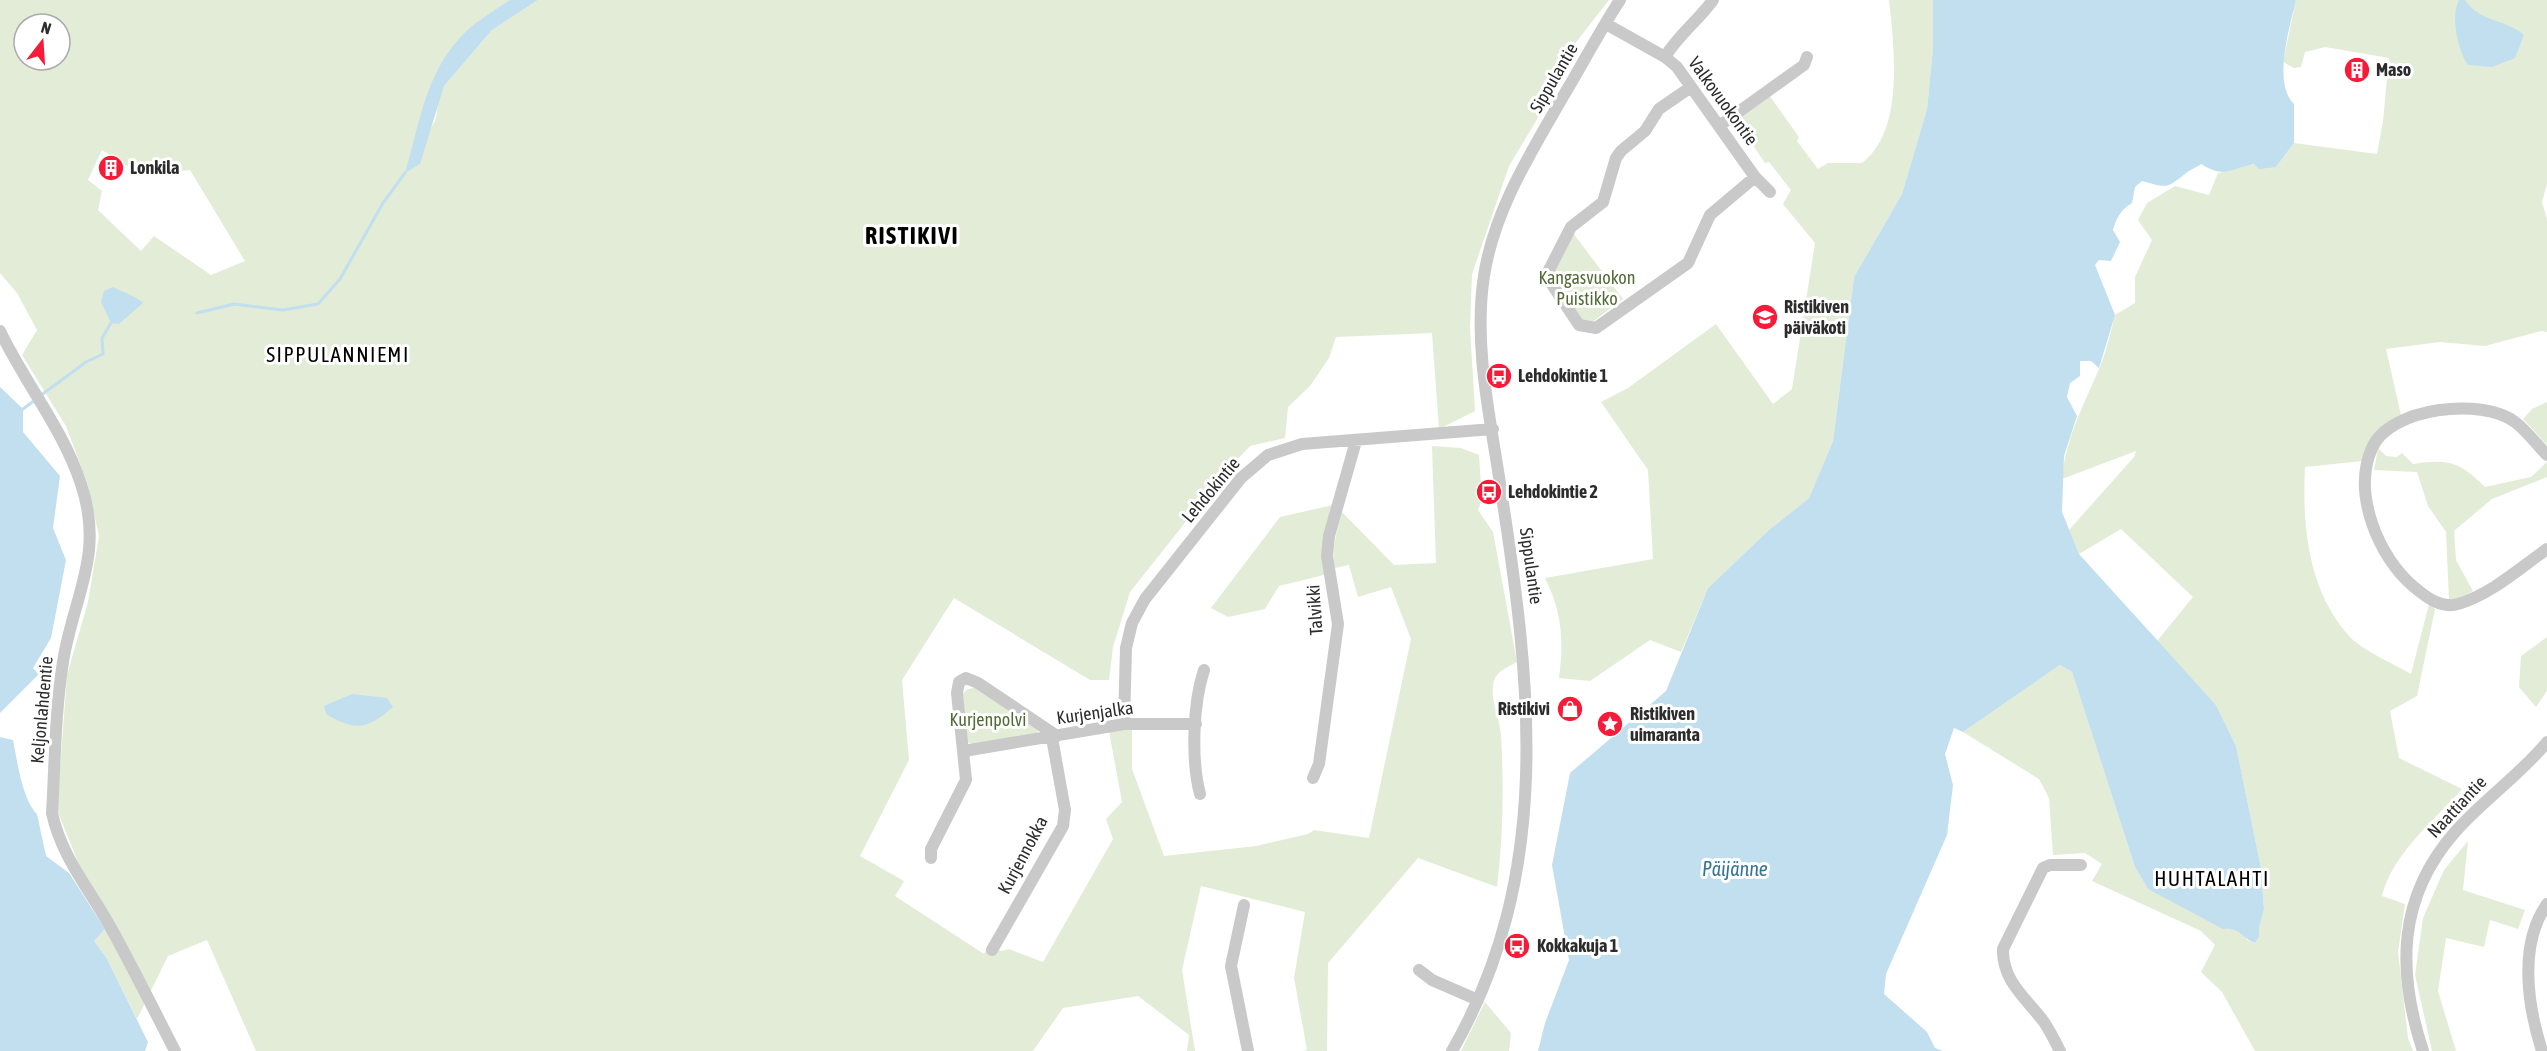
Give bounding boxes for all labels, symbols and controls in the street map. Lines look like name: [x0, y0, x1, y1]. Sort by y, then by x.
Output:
north arrow: [12, 12, 72, 72]
text: N: [39, 18, 54, 38]
street label: Sippulantie: [1525, 39, 1582, 116]
street label: Valkovuokontie: [1684, 52, 1762, 149]
building icon: Maso: [2342, 55, 2372, 85]
place label: Maso: [2376, 59, 2411, 80]
building icon: Lonkila: [96, 153, 126, 183]
place label: Lonkila: [130, 157, 179, 178]
district label: RISTIKIVI: [865, 222, 959, 249]
park label: Kangasvuokon Puistikko: [1539, 267, 1635, 309]
place label: Ristikiven päiväkoti: [1784, 296, 1849, 338]
school or university icon: Ristikiven päiväkoti: [1750, 302, 1780, 332]
district label: SIPPULANNIEMI: [266, 342, 410, 366]
bus stop icon: Lehdokintie 1: [1484, 361, 1514, 391]
place label: Lehdokintie 1: [1518, 365, 1608, 386]
street label: Lehdokintie: [1177, 453, 1244, 527]
bus stop icon: Lehdokintie 2: [1474, 477, 1504, 507]
place label: Lehdokintie 2: [1508, 481, 1598, 502]
street label: Sippulantie: [1516, 526, 1547, 605]
street label: Talvikki: [1302, 584, 1327, 636]
street label: Keljonlahdentie: [26, 655, 57, 764]
shop icon: Ristikivi: [1555, 694, 1585, 724]
street label: Kurjenjalka: [1055, 697, 1135, 728]
place label: Ristikivi: [1498, 698, 1550, 719]
place label: Ristikiven uimaranta: [1630, 703, 1700, 745]
park label: Kurjenpolvi: [950, 709, 1026, 730]
place icon: Ristikiven uimaranta: [1595, 709, 1625, 739]
street label: Naattiantie: [2423, 772, 2490, 842]
street label: Kurjennokka: [993, 812, 1052, 897]
water label: Päijänne: [1702, 857, 1768, 880]
district label: HUHTALAHTI: [2154, 866, 2270, 890]
bus stop icon: Kokkakuja 1: [1502, 931, 1532, 961]
place label: Kokkakuja 1: [1537, 935, 1618, 956]

